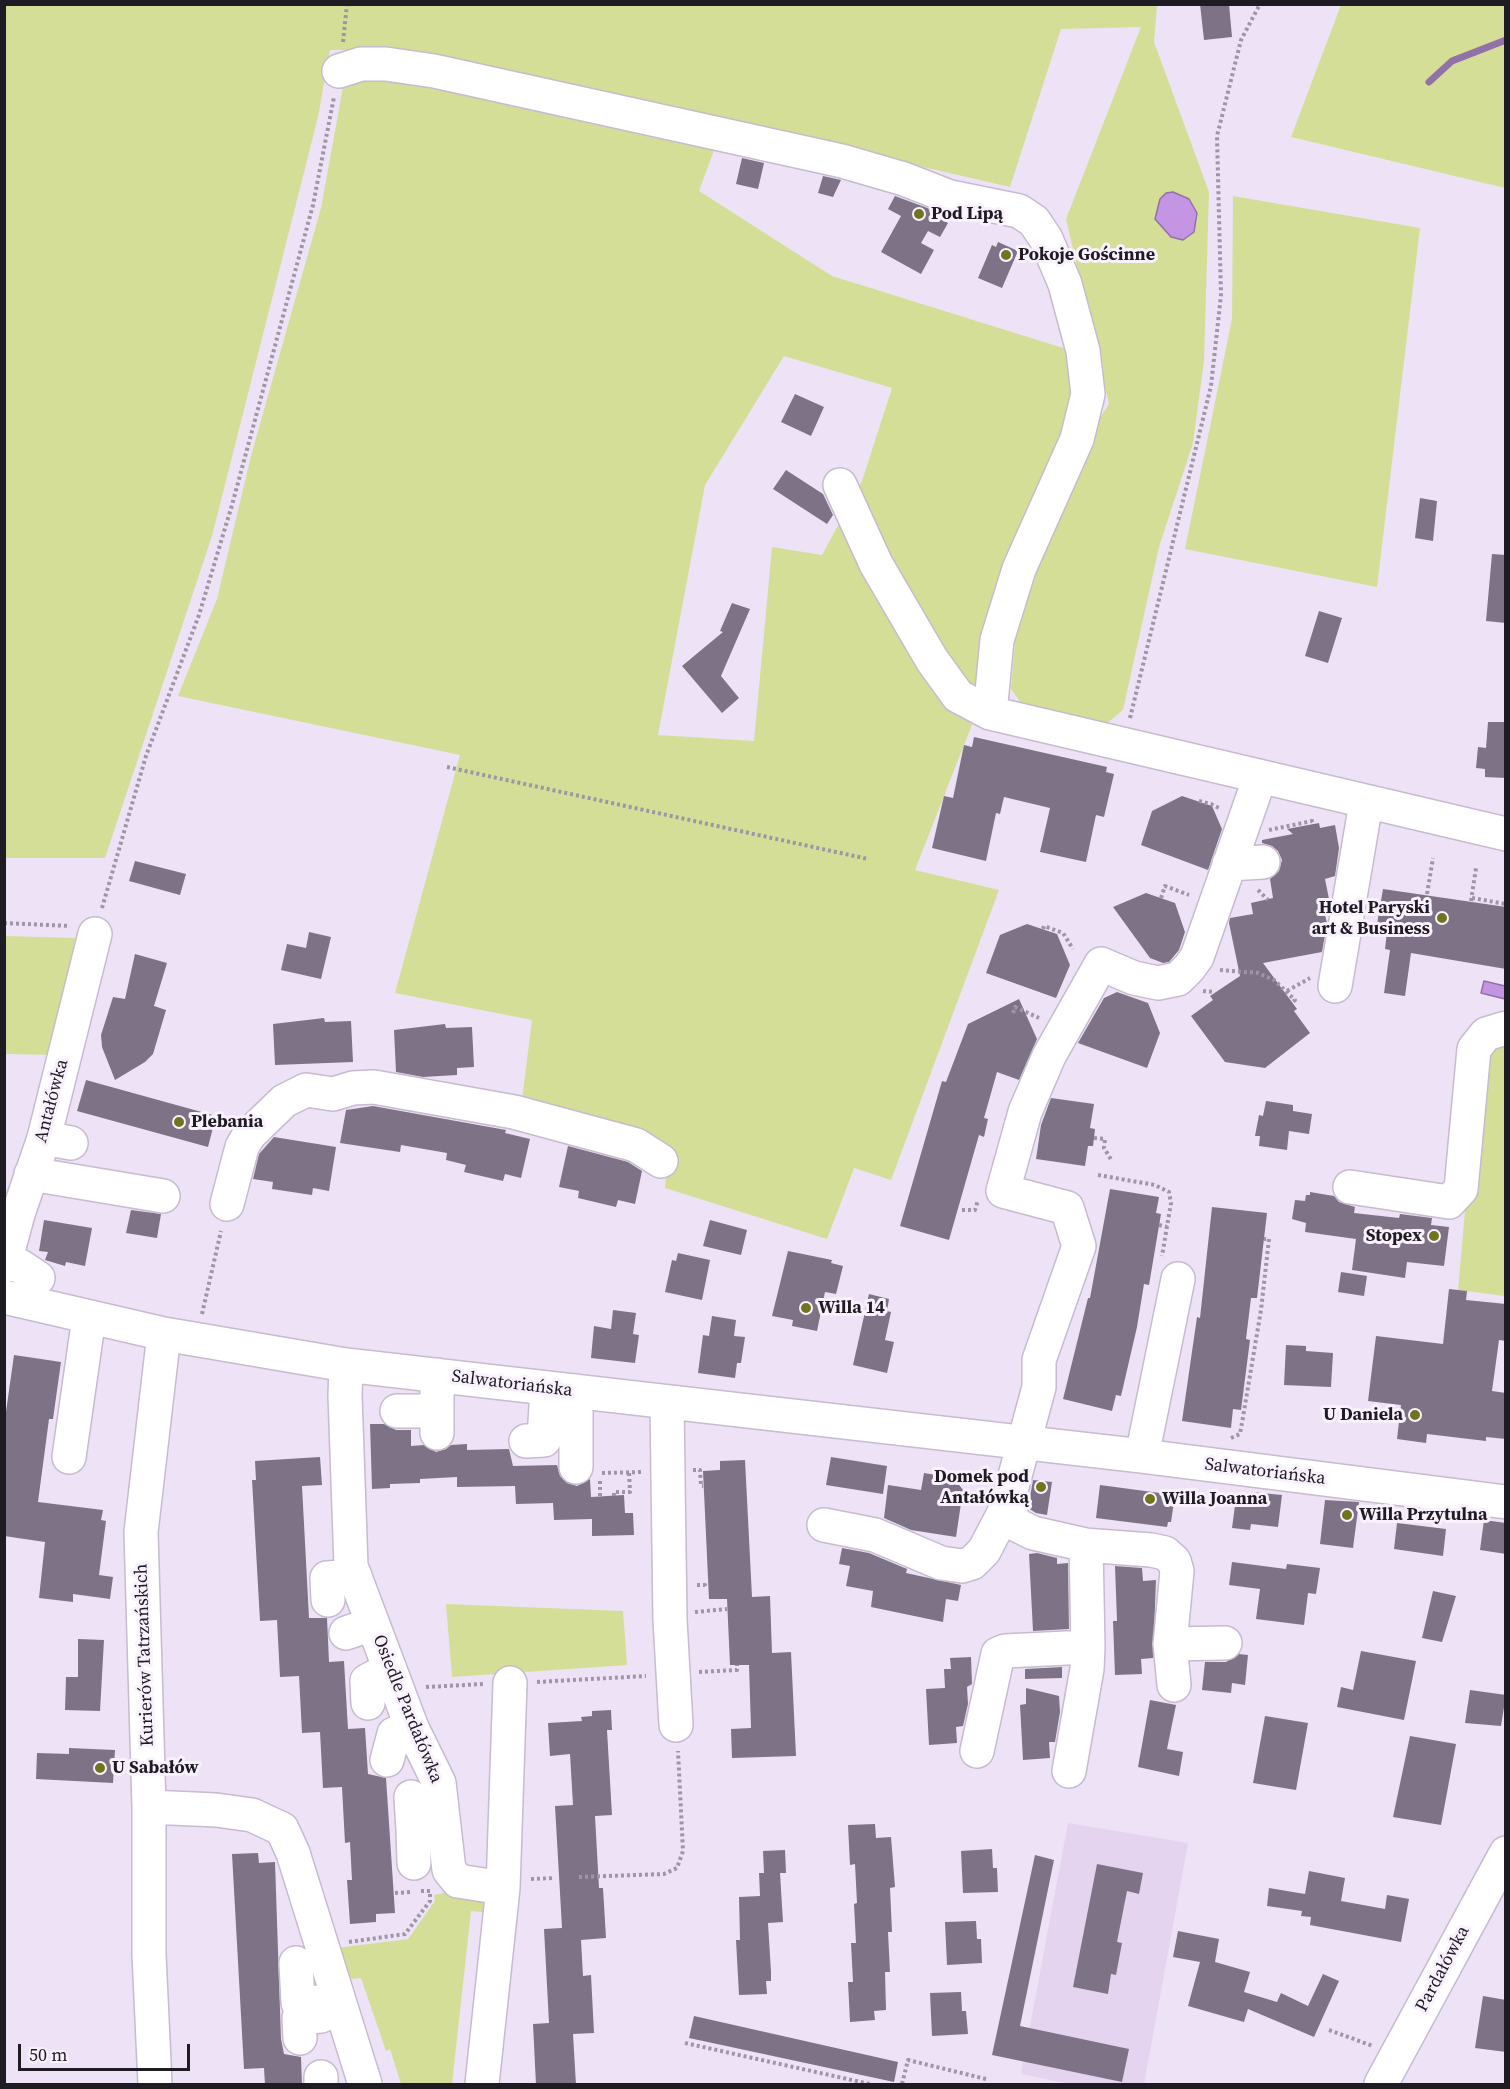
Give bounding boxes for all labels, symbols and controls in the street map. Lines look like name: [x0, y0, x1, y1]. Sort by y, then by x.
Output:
place label: Pod Lipą: [931, 203, 1003, 225]
marker: Pod Lipą: [912, 207, 926, 221]
place label: Pokoje Gościnne: [1018, 244, 1155, 266]
marker: Pokoje Gościnne: [999, 248, 1013, 262]
place label: Hotel Paryski art & Business: [1312, 897, 1430, 940]
marker: Hotel Paryski art & Business: [1435, 911, 1449, 925]
street label: Antałówka: [31, 1057, 73, 1145]
place label: Plebania: [191, 1111, 263, 1133]
marker: Plebania: [172, 1115, 186, 1129]
place label: Stopex: [1366, 1225, 1422, 1247]
marker: Stopex: [1427, 1229, 1441, 1243]
place label: Willa 14: [818, 1297, 885, 1319]
marker: Willa 14: [799, 1301, 813, 1315]
street label: Salwatoriańska: [450, 1366, 574, 1402]
place label: U Daniela: [1323, 1404, 1403, 1426]
marker: U Daniela: [1408, 1408, 1422, 1422]
street label: Salwatoriańska: [1203, 1454, 1327, 1490]
place label: Domek pod Antałówką: [934, 1466, 1029, 1508]
marker: Domek pod Antałówką: [1034, 1480, 1048, 1494]
place label: Willa Joanna: [1162, 1488, 1267, 1510]
marker: Willa Joanna: [1143, 1492, 1157, 1506]
place label: Willa Przytulna: [1359, 1504, 1488, 1526]
marker: Willa Przytulna: [1340, 1508, 1354, 1522]
street label: Kurierów Tatrzańskich: [131, 1563, 159, 1747]
street label: Osiedle Pardałówka: [367, 1632, 447, 1786]
place label: U Sabałów: [112, 1757, 199, 1779]
marker: U Sabałów: [93, 1761, 107, 1775]
street label: Pardałówka: [1411, 1922, 1475, 2016]
scale bar: [21, 2032, 194, 2070]
text: 50 m: [29, 2042, 67, 2067]

